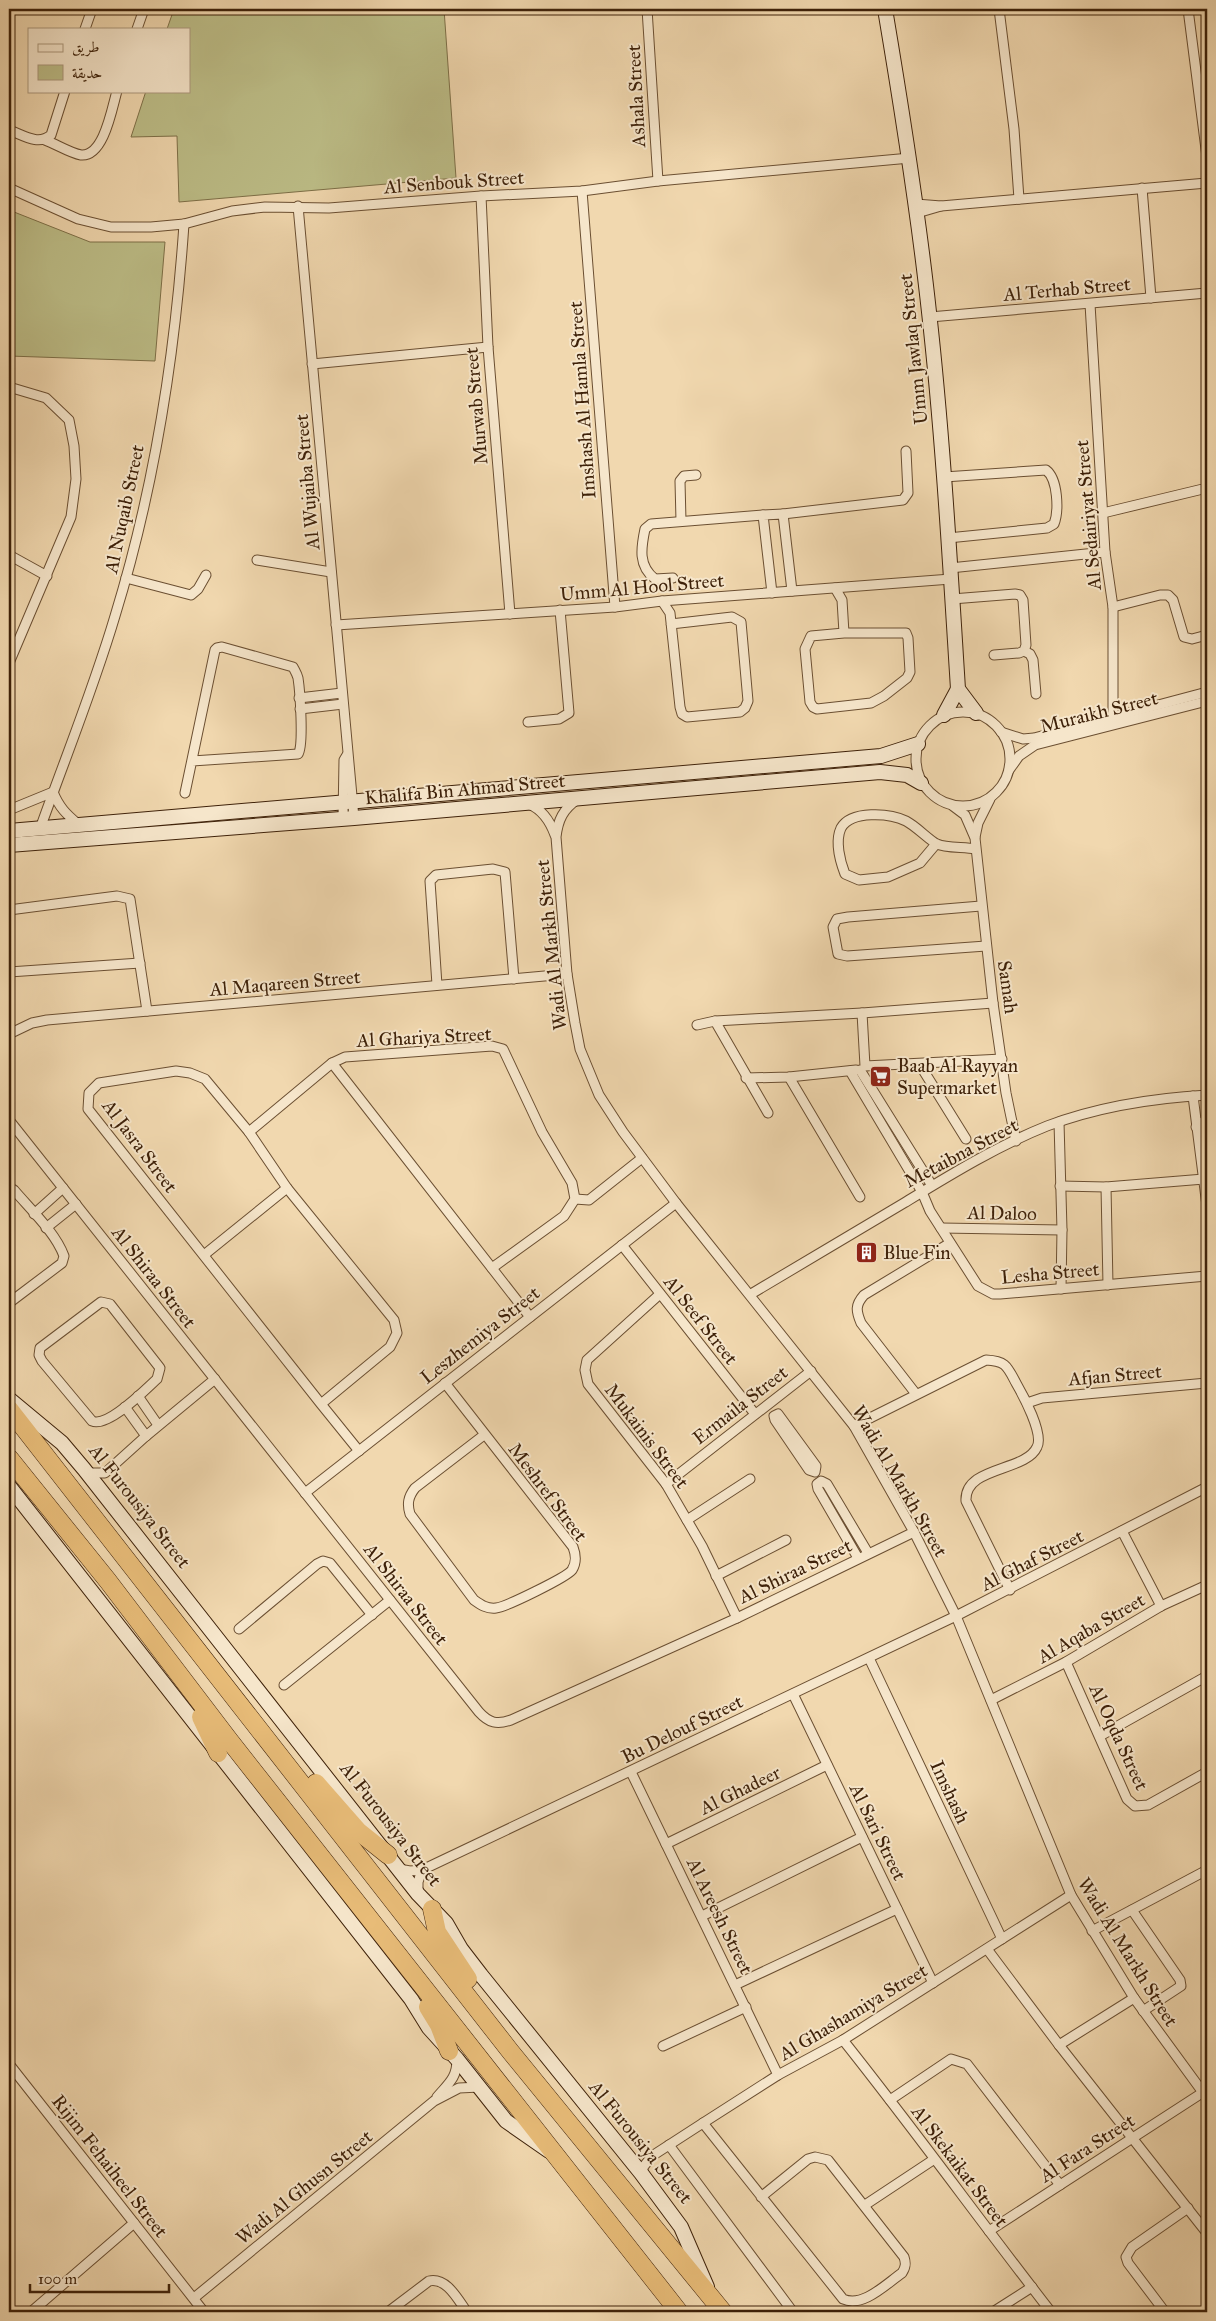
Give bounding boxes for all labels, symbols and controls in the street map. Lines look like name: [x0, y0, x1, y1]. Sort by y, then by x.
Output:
legend: [28, 28, 190, 92]
text: طريق: [72, 38, 99, 57]
street label: Ashala Street: [622, 44, 650, 149]
text: حديقة: [72, 64, 102, 82]
street label: Al Senbouk Street: [382, 166, 525, 198]
street label: Umm Jawlaq Street: [894, 272, 933, 426]
street label: Al Terhab Street: [1002, 272, 1132, 306]
street label: Imshash Al Hamla Street: [564, 300, 600, 500]
street label: Murwab Street: [459, 346, 493, 466]
street label: Al Wujaiba Street: [290, 413, 324, 552]
street label: Al Sedairiyat Street: [1070, 439, 1106, 592]
street label: Al Nuqaib Street: [99, 442, 150, 577]
street label: Umm Al Hool Street: [559, 568, 725, 606]
street label: Muraikh Street: [1038, 686, 1161, 738]
street label: Khalifa Bin Ahmad Street: [364, 769, 566, 809]
street label: Wadi Al Markh Street: [531, 858, 571, 1031]
street label: Samah: [993, 959, 1023, 1016]
street label: Al Maqareen Street: [208, 965, 362, 1002]
street label: Al Ghariya Street: [355, 1022, 492, 1052]
place label: Baab Al Rayyan Supermarket: [897, 1054, 1018, 1099]
supermarket icon: Baab Al Rayyan Supermarket: [869, 1064, 893, 1088]
street label: Al Jasra Street: [96, 1094, 183, 1198]
street label: Metaibna Street: [900, 1113, 1022, 1193]
street label: Al Daloo: [966, 1201, 1037, 1225]
street label: Al Shiraa Street: [106, 1221, 201, 1333]
building icon: Blue Fin: [855, 1240, 879, 1264]
place label: Blue Fin: [883, 1241, 951, 1264]
street label: Lesha Street: [1000, 1257, 1100, 1289]
street label: Al Seef Street: [659, 1270, 743, 1369]
street label: Leszhemiya Street: [416, 1281, 544, 1389]
street label: Afjan Street: [1066, 1359, 1163, 1391]
street label: Ermaila Street: [688, 1361, 792, 1449]
street label: Mukainis Street: [600, 1379, 694, 1493]
street label: Wadi Al Markh Street: [847, 1401, 953, 1561]
street label: Meshref Street: [503, 1438, 593, 1546]
street label: Al Furousiya Street: [84, 1439, 196, 1573]
street label: Al Ghaf Street: [976, 1524, 1087, 1596]
street label: Al Shiraa Street: [734, 1534, 856, 1609]
street label: Al Shiraa Street: [358, 1538, 453, 1650]
street label: Al Aqaba Street: [1032, 1588, 1150, 1669]
street label: Al Oqda Street: [1083, 1679, 1154, 1794]
street label: Bu Delouf Street: [618, 1690, 747, 1768]
street label: Al Furousiya Street: [335, 1757, 447, 1891]
street label: Imshash: [925, 1757, 975, 1828]
street label: Al Ghadeer: [695, 1760, 785, 1820]
street label: Al Sari Street: [844, 1779, 911, 1884]
street label: Al Areesh Street: [682, 1853, 758, 1978]
street label: Wadi Al Markh Street: [1073, 1873, 1183, 2031]
street label: Al Ghashamiya Street: [774, 1958, 932, 2066]
street label: Al Furousiya Street: [584, 2075, 698, 2208]
street label: Rijim Fehaiheel Street: [47, 2090, 173, 2242]
street label: Al Skekaikat Street: [906, 2100, 1013, 2232]
street label: Al Fara Street: [1034, 2109, 1139, 2188]
street label: Wadi Al Ghusn Street: [231, 2125, 377, 2249]
scale bar: [30, 2261, 169, 2293]
text: 100 m: [38, 2270, 78, 2288]

